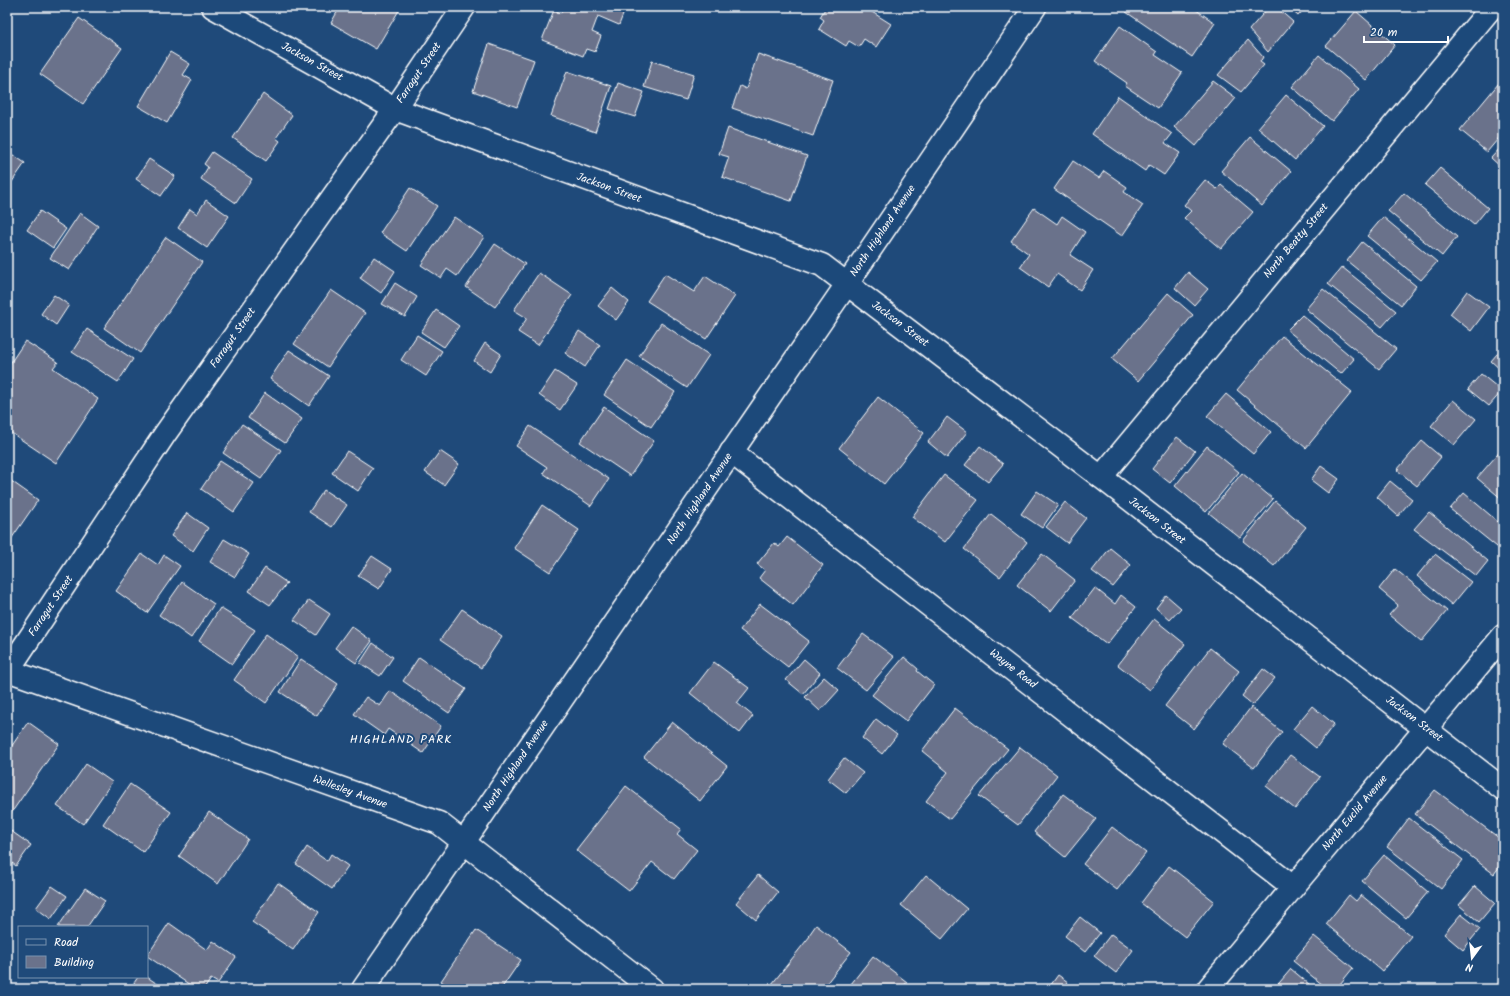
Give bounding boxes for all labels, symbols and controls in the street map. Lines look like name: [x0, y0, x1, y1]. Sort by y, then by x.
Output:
scale bar: [1364, 18, 1448, 44]
text: 20 m: [1370, 23, 1398, 42]
street label: Jackson Street: [278, 38, 347, 87]
street label: Farragut Street: [392, 38, 447, 107]
street label: Jackson Street: [574, 168, 645, 208]
street label: North Highland Avenue: [845, 181, 921, 281]
street label: North Beatty Street: [1259, 199, 1333, 283]
street label: Jackson Street: [867, 296, 933, 352]
street label: Farragut Street: [205, 303, 261, 372]
street label: North Highland Avenue: [662, 449, 738, 549]
street label: Jackson Street: [1125, 493, 1190, 550]
street label: Farragut Street: [24, 571, 79, 640]
street label: Wayne Road: [985, 645, 1041, 694]
street label: Jackson Street: [1381, 691, 1447, 747]
street label: North Highland Avenue: [478, 716, 554, 816]
district label: HIGHLAND PARK: [350, 730, 452, 749]
street label: Wellesley Avenue: [310, 770, 390, 814]
street label: North Euclid Avenue: [1318, 771, 1392, 855]
legend: [18, 926, 148, 978]
text: Road: [54, 933, 79, 952]
north arrow: [1452, 938, 1492, 978]
text: Building: [54, 953, 94, 972]
text: N: [1464, 957, 1475, 976]

